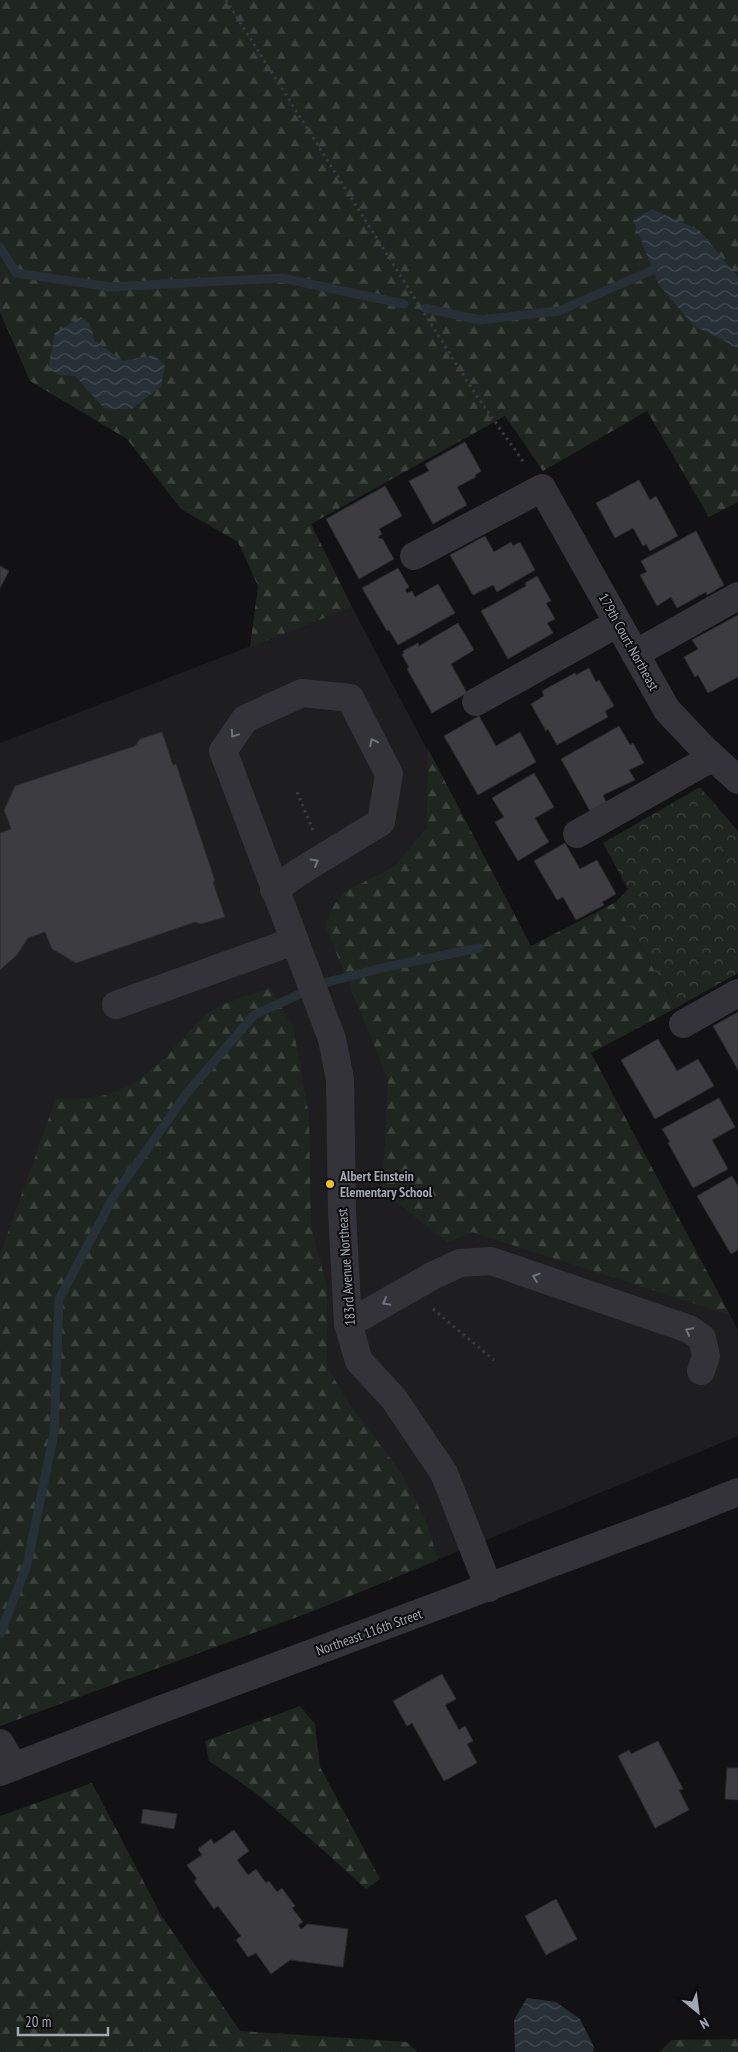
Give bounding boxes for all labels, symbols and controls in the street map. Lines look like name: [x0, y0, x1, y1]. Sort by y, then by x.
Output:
street label: 179th Court Northeast: [595, 590, 663, 694]
one-way arrow: [231, 729, 240, 738]
one-way arrow: [369, 738, 379, 747]
one-way arrow: [309, 859, 318, 869]
place label: Albert Einstein Elementary School: [339, 1167, 433, 1201]
marker: Albert Einstein Elementary School: [324, 1178, 336, 1190]
street label: 183rd Avenue Northeast: [333, 1208, 359, 1326]
one-way arrow: [532, 1273, 541, 1283]
one-way arrow: [382, 1296, 391, 1306]
one-way arrow: [685, 1326, 694, 1337]
street label: Northeast 116th Street: [314, 1604, 425, 1660]
north arrow: [673, 1987, 723, 2037]
scale bar: [18, 2004, 108, 2036]
text: 20 m: [25, 2012, 51, 2031]
text: N: [697, 2014, 712, 2033]

